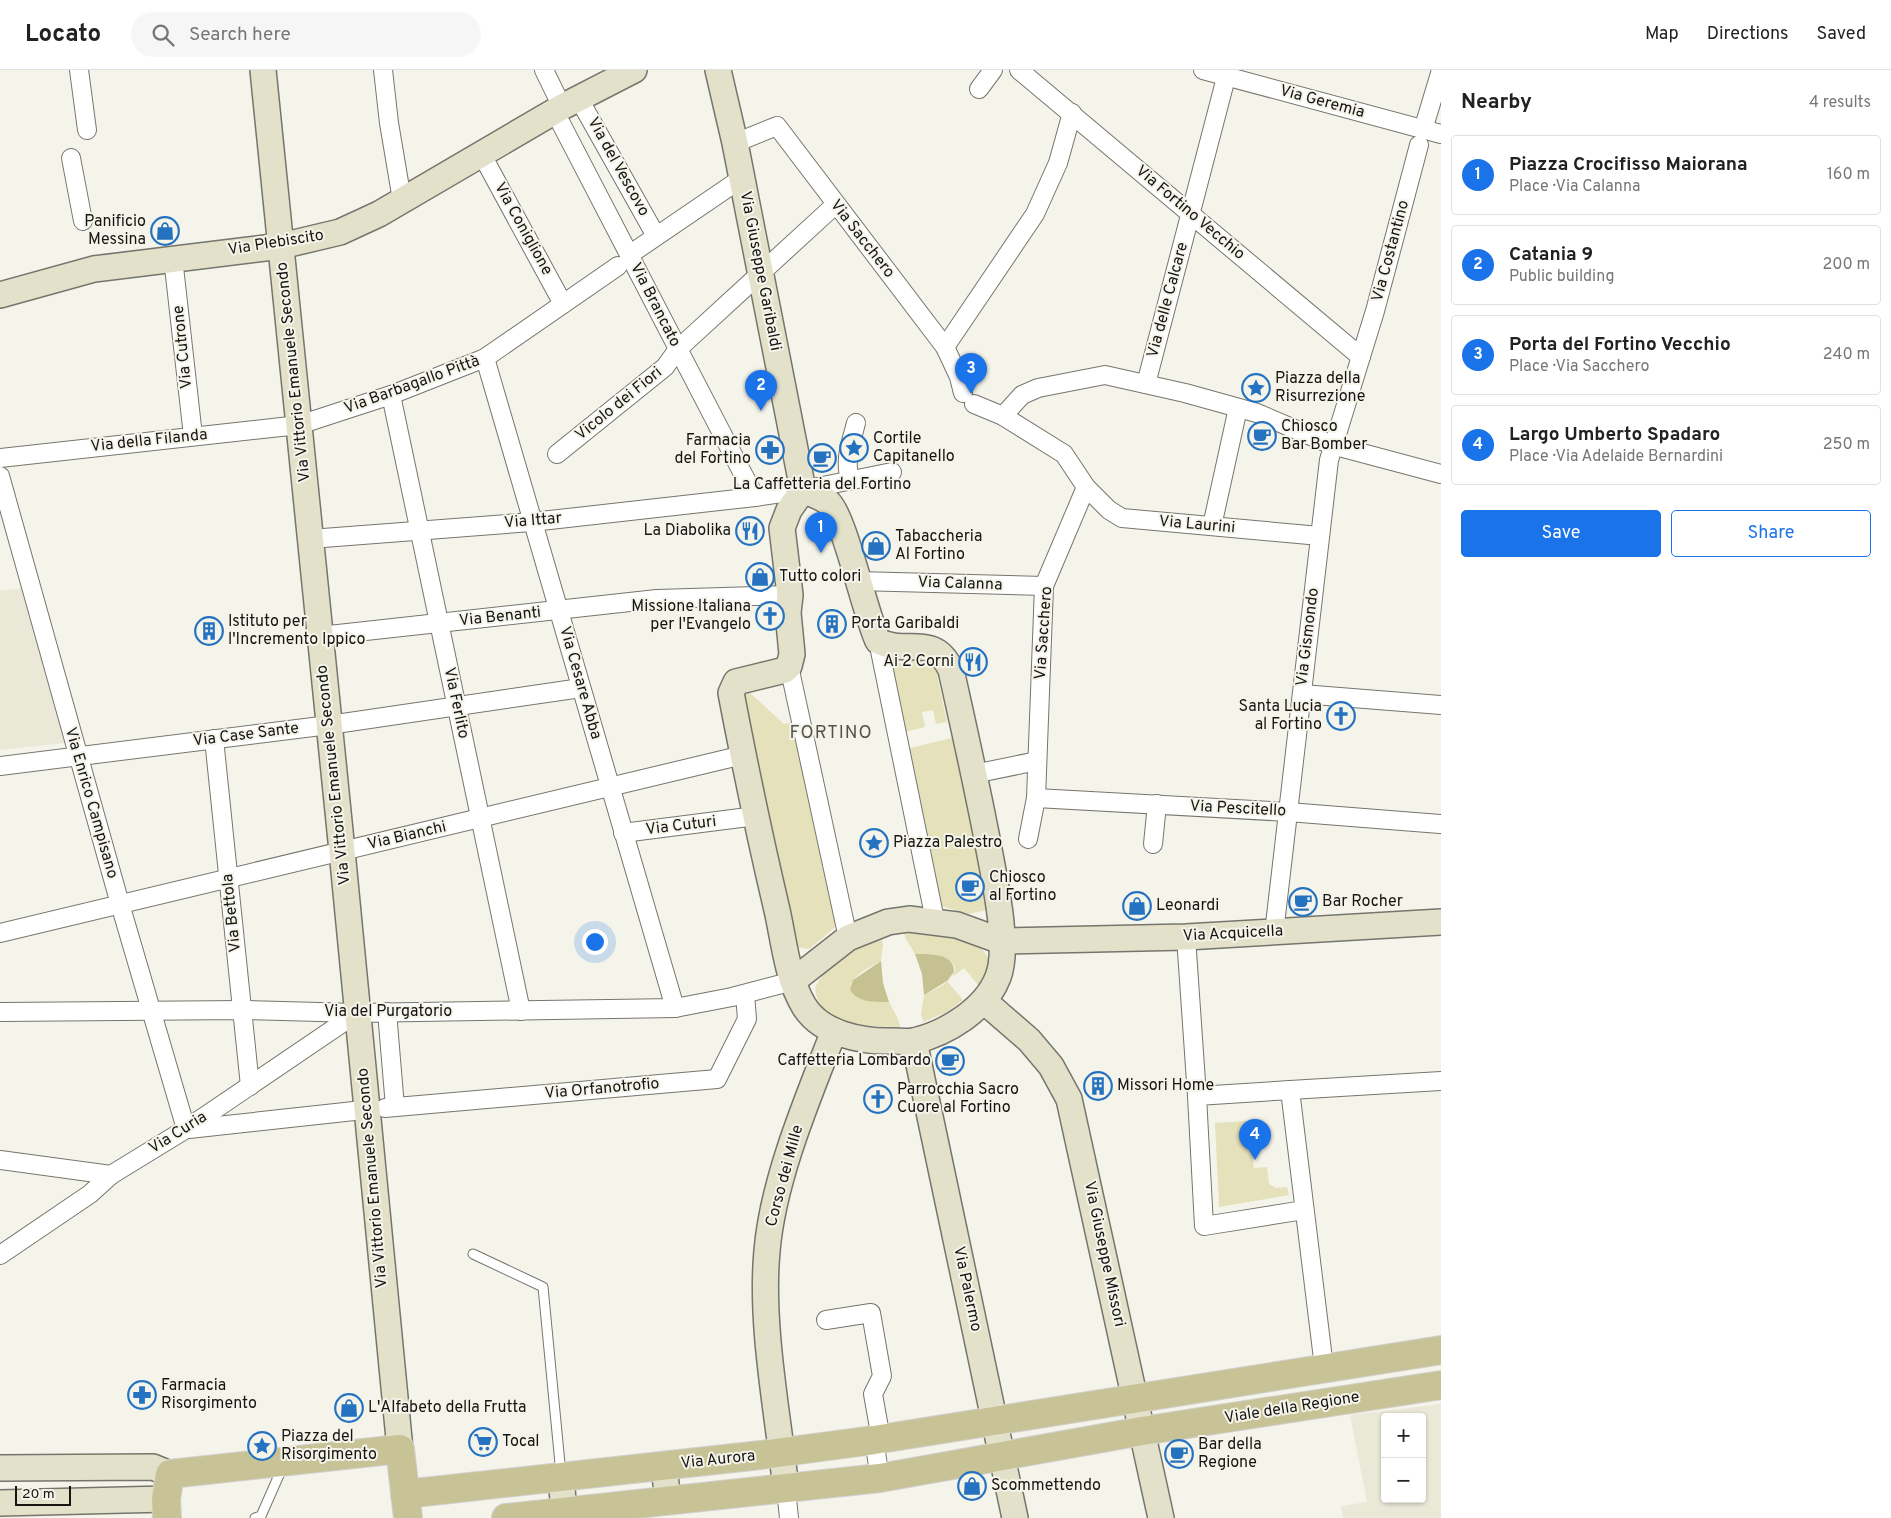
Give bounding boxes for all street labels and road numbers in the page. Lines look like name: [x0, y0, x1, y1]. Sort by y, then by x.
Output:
street label: Via Geremia: [1277, 81, 1367, 123]
street label: Via del Vescovo: [583, 114, 654, 220]
street label: Via Fortino Vecchio: [1131, 161, 1249, 265]
street label: Via Coniglione: [489, 179, 557, 279]
street label: Via Giuseppe Garibaldi: [735, 189, 785, 353]
street label: Via Sacchero: [825, 196, 899, 282]
street label: Via Costantino: [1368, 198, 1414, 304]
street label: Via Plebiscito: [227, 226, 325, 260]
street label: Via delle Calcare: [1143, 240, 1193, 360]
street label: Via Brancato: [625, 260, 685, 350]
street label: Via Vittorio Emanuele Secondo: [272, 261, 316, 483]
street label: Via Cutrone: [169, 304, 197, 390]
street label: Via Barbagallo Pittà: [341, 351, 483, 419]
street label: Vicolo dei Fiori: [572, 363, 666, 445]
street label: Via della Filanda: [90, 425, 208, 457]
street label: Via Ittar: [503, 509, 563, 533]
street label: Via Laurini: [1158, 512, 1236, 538]
street label: Via Calanna: [917, 573, 1003, 595]
street label: Via Sacchero: [1031, 585, 1057, 680]
street label: Via Gismondo: [1292, 587, 1324, 687]
street label: Via Benanti: [458, 603, 542, 631]
street label: Via Cesare Abba: [554, 624, 606, 742]
street label: Via Vittorio Emanuele Secondo: [312, 664, 356, 886]
street label: Via Ferlito: [439, 666, 473, 741]
street label: Via Case Sante: [192, 719, 300, 751]
street label: Via Enrico Campisano: [60, 725, 122, 881]
street label: Via Pescitello: [1189, 796, 1287, 822]
street label: Via Cuturi: [645, 812, 717, 840]
street label: Via Bianchi: [366, 817, 448, 855]
street label: Via Bettola: [218, 873, 246, 953]
street label: Via Acquicella: [1182, 921, 1284, 947]
street label: Via del Purgatorio: [324, 1002, 452, 1022]
street label: Via Vittorio Emanuele Secondo: [353, 1067, 393, 1289]
street label: Via Orfanotrofio: [544, 1074, 660, 1104]
street label: Via Curia: [145, 1107, 211, 1159]
street label: Corso dei Mille: [762, 1123, 808, 1229]
street label: Via Giuseppe Missori: [1079, 1179, 1129, 1329]
street label: Via Palermo: [948, 1245, 986, 1334]
street label: Viale della Regione: [1223, 1387, 1361, 1429]
street label: Via Aurora: [680, 1446, 756, 1474]

